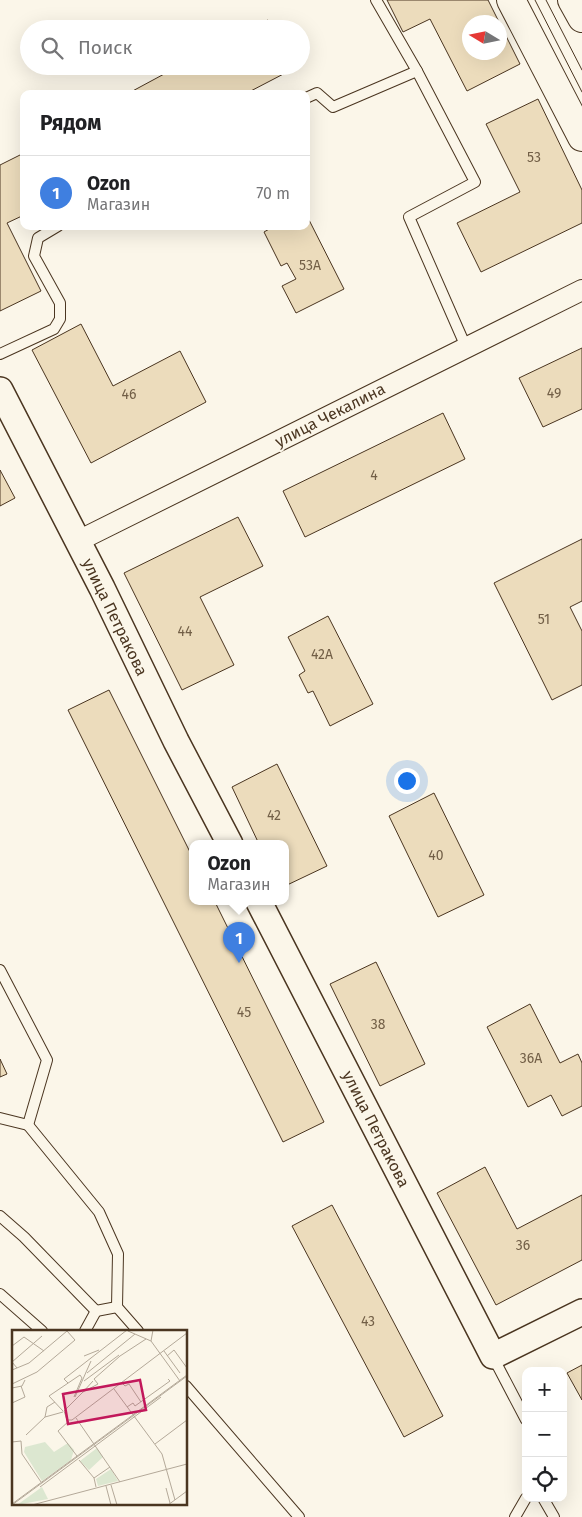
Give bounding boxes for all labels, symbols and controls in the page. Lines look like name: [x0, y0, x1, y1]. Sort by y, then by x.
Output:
north arrow: [462, 15, 507, 60]
search box: [20, 20, 310, 75]
icon: search: [38, 34, 66, 62]
text: Поиск: [78, 36, 132, 59]
text: Рядом: [40, 110, 101, 136]
house number: 53: [527, 149, 541, 166]
text: Ozon: [87, 172, 131, 195]
text: 1: [52, 184, 60, 203]
text: 70 m: [256, 184, 290, 203]
text: Магазин: [87, 195, 150, 214]
house number: 53А: [299, 257, 321, 274]
street label: улица Чекалина: [272, 379, 388, 451]
house number: 49: [547, 385, 561, 402]
house number: 46: [122, 386, 136, 403]
house number: 4: [370, 467, 378, 484]
street label: улица Петракова: [78, 555, 152, 679]
house number: 51: [538, 611, 550, 628]
house number: 44: [178, 623, 193, 640]
house number: 42А: [311, 646, 333, 663]
your location: [394, 768, 420, 794]
house number: 42: [267, 807, 281, 824]
popup: [189, 840, 289, 905]
house number: 40: [428, 847, 444, 864]
text: Ozon: [207, 852, 251, 875]
text: Магазин: [207, 875, 271, 894]
pin: 1: [223, 922, 255, 963]
house number: 45: [237, 1004, 251, 1021]
house number: 38: [371, 1016, 386, 1033]
house number: 36А: [520, 1050, 542, 1067]
street label: улица Петракова: [338, 1068, 414, 1190]
house number: 36: [516, 1237, 530, 1254]
house number: 43: [361, 1313, 375, 1330]
inset map: [12, 1330, 188, 1504]
map controls: [522, 1367, 567, 1502]
button: +: [522, 1367, 567, 1412]
button: −: [522, 1412, 567, 1457]
button: locate: [522, 1457, 567, 1502]

